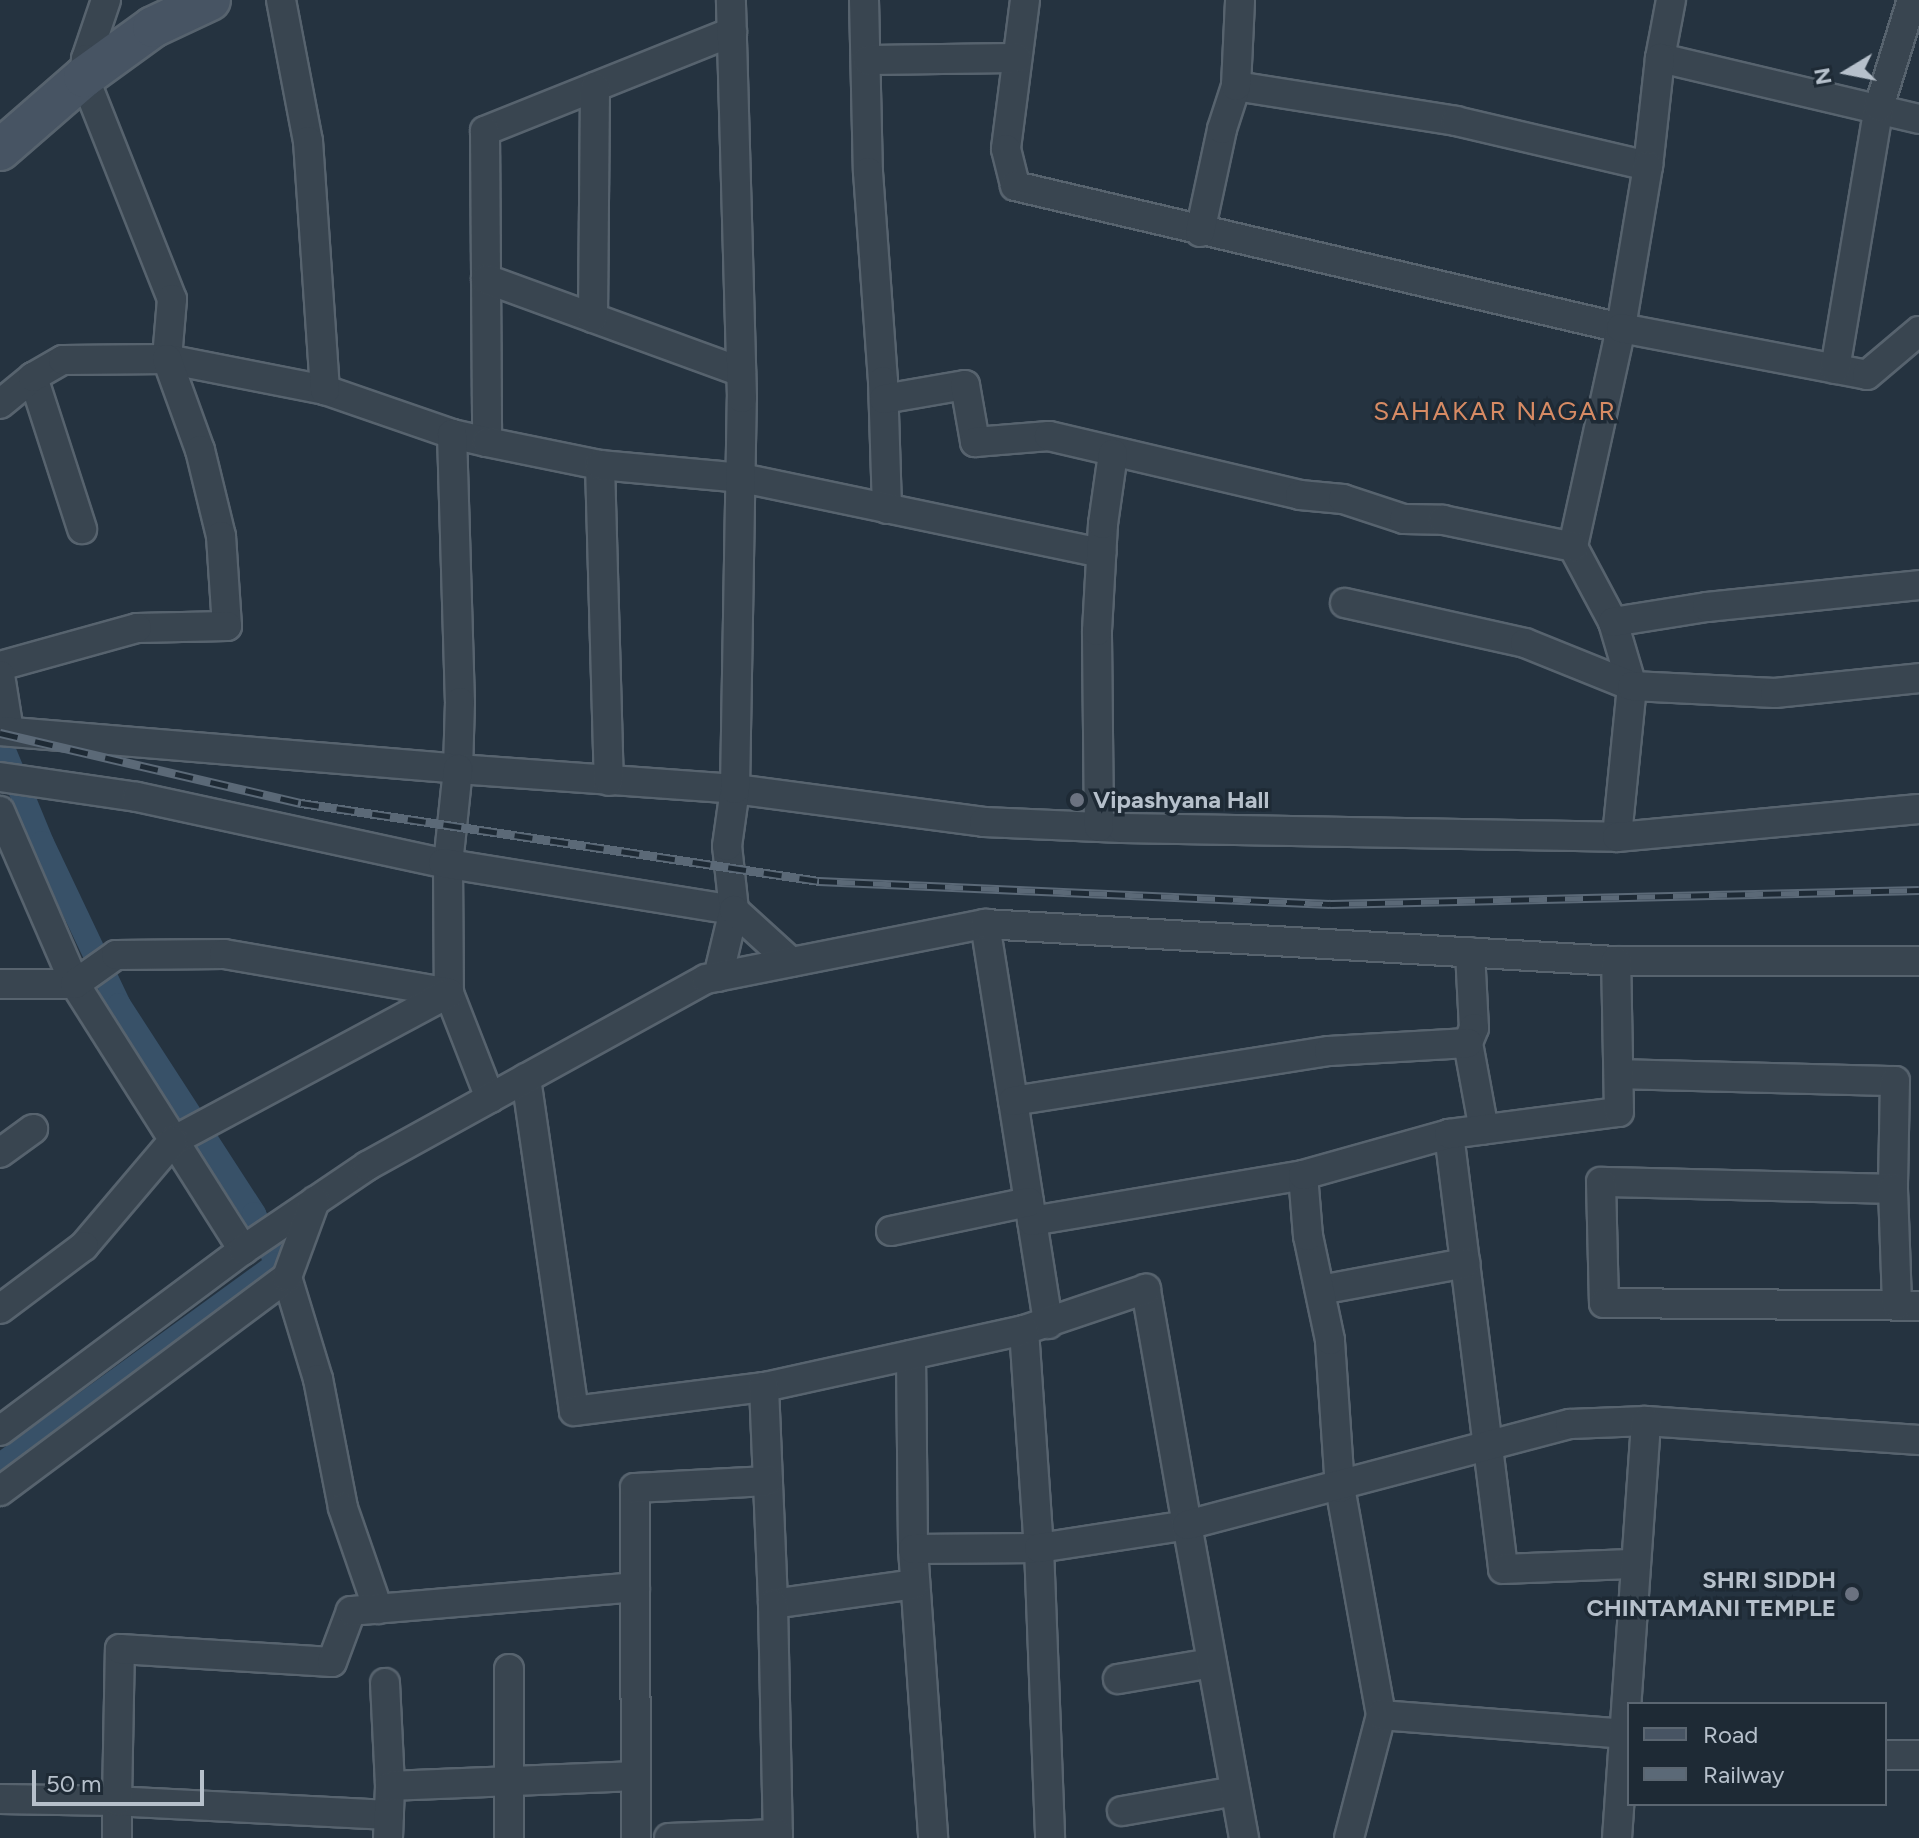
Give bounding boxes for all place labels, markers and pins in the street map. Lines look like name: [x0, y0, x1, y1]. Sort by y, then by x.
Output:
place label: Vipashyana Hall: [1093, 786, 1269, 814]
marker: Vipashyana Hall: [1068, 791, 1086, 809]
place label: SHRI SIDDH CHINTAMANI TEMPLE: [1586, 1566, 1836, 1622]
marker: SHRI SIDDH CHINTAMANI TEMPLE: [1843, 1585, 1861, 1603]

